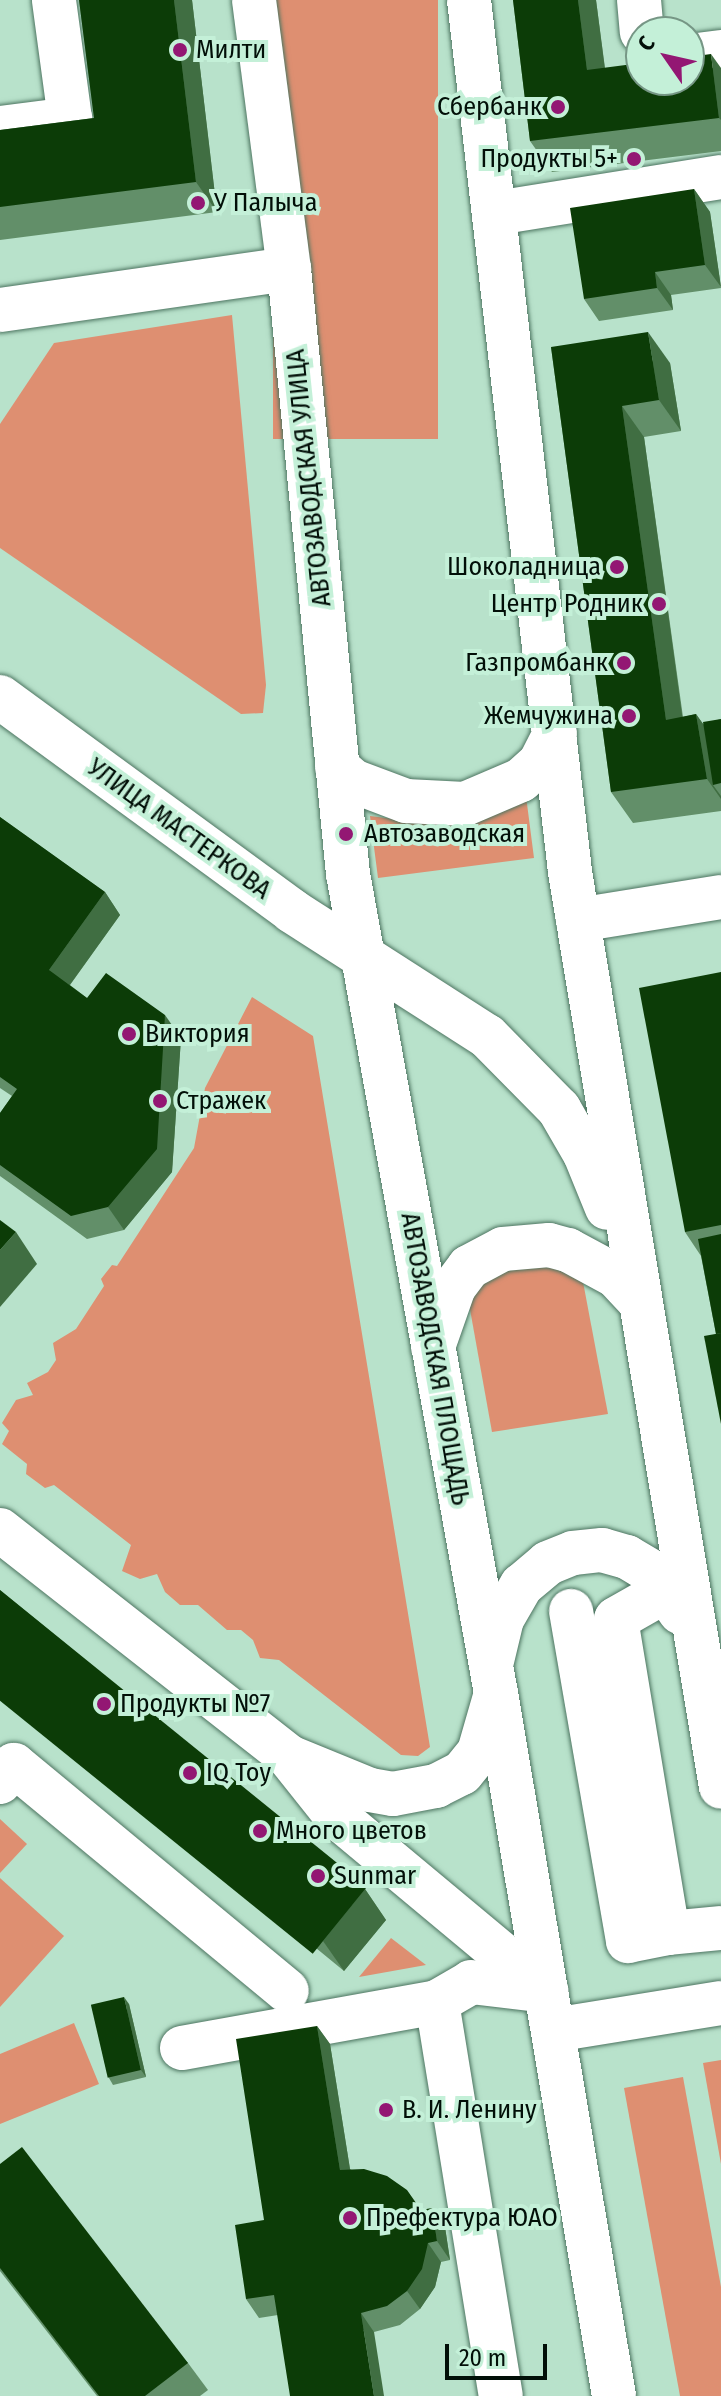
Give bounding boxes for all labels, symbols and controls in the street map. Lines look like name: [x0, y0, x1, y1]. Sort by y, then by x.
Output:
north arrow: [625, 16, 705, 96]
text: С: [632, 31, 661, 56]
place label: Милти: [196, 34, 266, 66]
marker: Милти: [171, 41, 189, 59]
place label: Сбербанк: [437, 91, 542, 123]
marker: Сбербанк: [549, 98, 567, 116]
place label: Продукты 5+: [480, 143, 618, 175]
marker: Продукты 5+: [625, 150, 643, 168]
place label: У Палыча: [214, 187, 317, 219]
marker: У Палыча: [189, 194, 207, 212]
street label: АВТОЗАВОДСКАЯ УЛИЦА: [280, 348, 338, 608]
place label: Шоколадница: [447, 551, 601, 583]
marker: Шоколадница: [608, 558, 626, 576]
place label: Центр Родник: [491, 588, 643, 620]
marker: Центр Родник: [650, 595, 668, 613]
place label: Газпромбанк: [465, 647, 608, 679]
marker: Газпромбанк: [615, 654, 633, 672]
place label: Жемчужина: [484, 700, 613, 732]
marker: Жемчужина: [620, 707, 638, 725]
street label: УЛИЦА МАСТЕРКОВА: [81, 752, 277, 906]
place label: Автозаводская: [364, 818, 525, 850]
marker: Автозаводская: [335, 823, 357, 845]
place label: Виктория: [145, 1018, 250, 1050]
marker: Виктория: [120, 1025, 138, 1043]
place label: Стражек: [176, 1085, 266, 1117]
marker: Стражек: [151, 1092, 169, 1110]
street label: АВТОЗАВОДСКАЯ ПЛОЩАДЬ: [394, 1210, 476, 1508]
place label: Продукты №7: [120, 1688, 270, 1720]
marker: Продукты №7: [95, 1695, 113, 1713]
place label: IQ Toy: [206, 1757, 271, 1789]
marker: IQ Toy: [181, 1764, 199, 1782]
place label: Много цветов: [276, 1815, 427, 1847]
marker: Много цветов: [251, 1822, 269, 1840]
place label: Sunmar: [334, 1860, 416, 1892]
marker: Sunmar: [309, 1867, 327, 1885]
place label: В. И. Ленину: [402, 2094, 537, 2126]
marker: В. И. Ленину: [377, 2101, 395, 2119]
place label: Префектура ЮАО: [366, 2202, 558, 2234]
marker: Префектура ЮАО: [341, 2209, 359, 2227]
scale bar: [449, 2328, 551, 2378]
text: 20 m: [459, 2344, 506, 2372]

